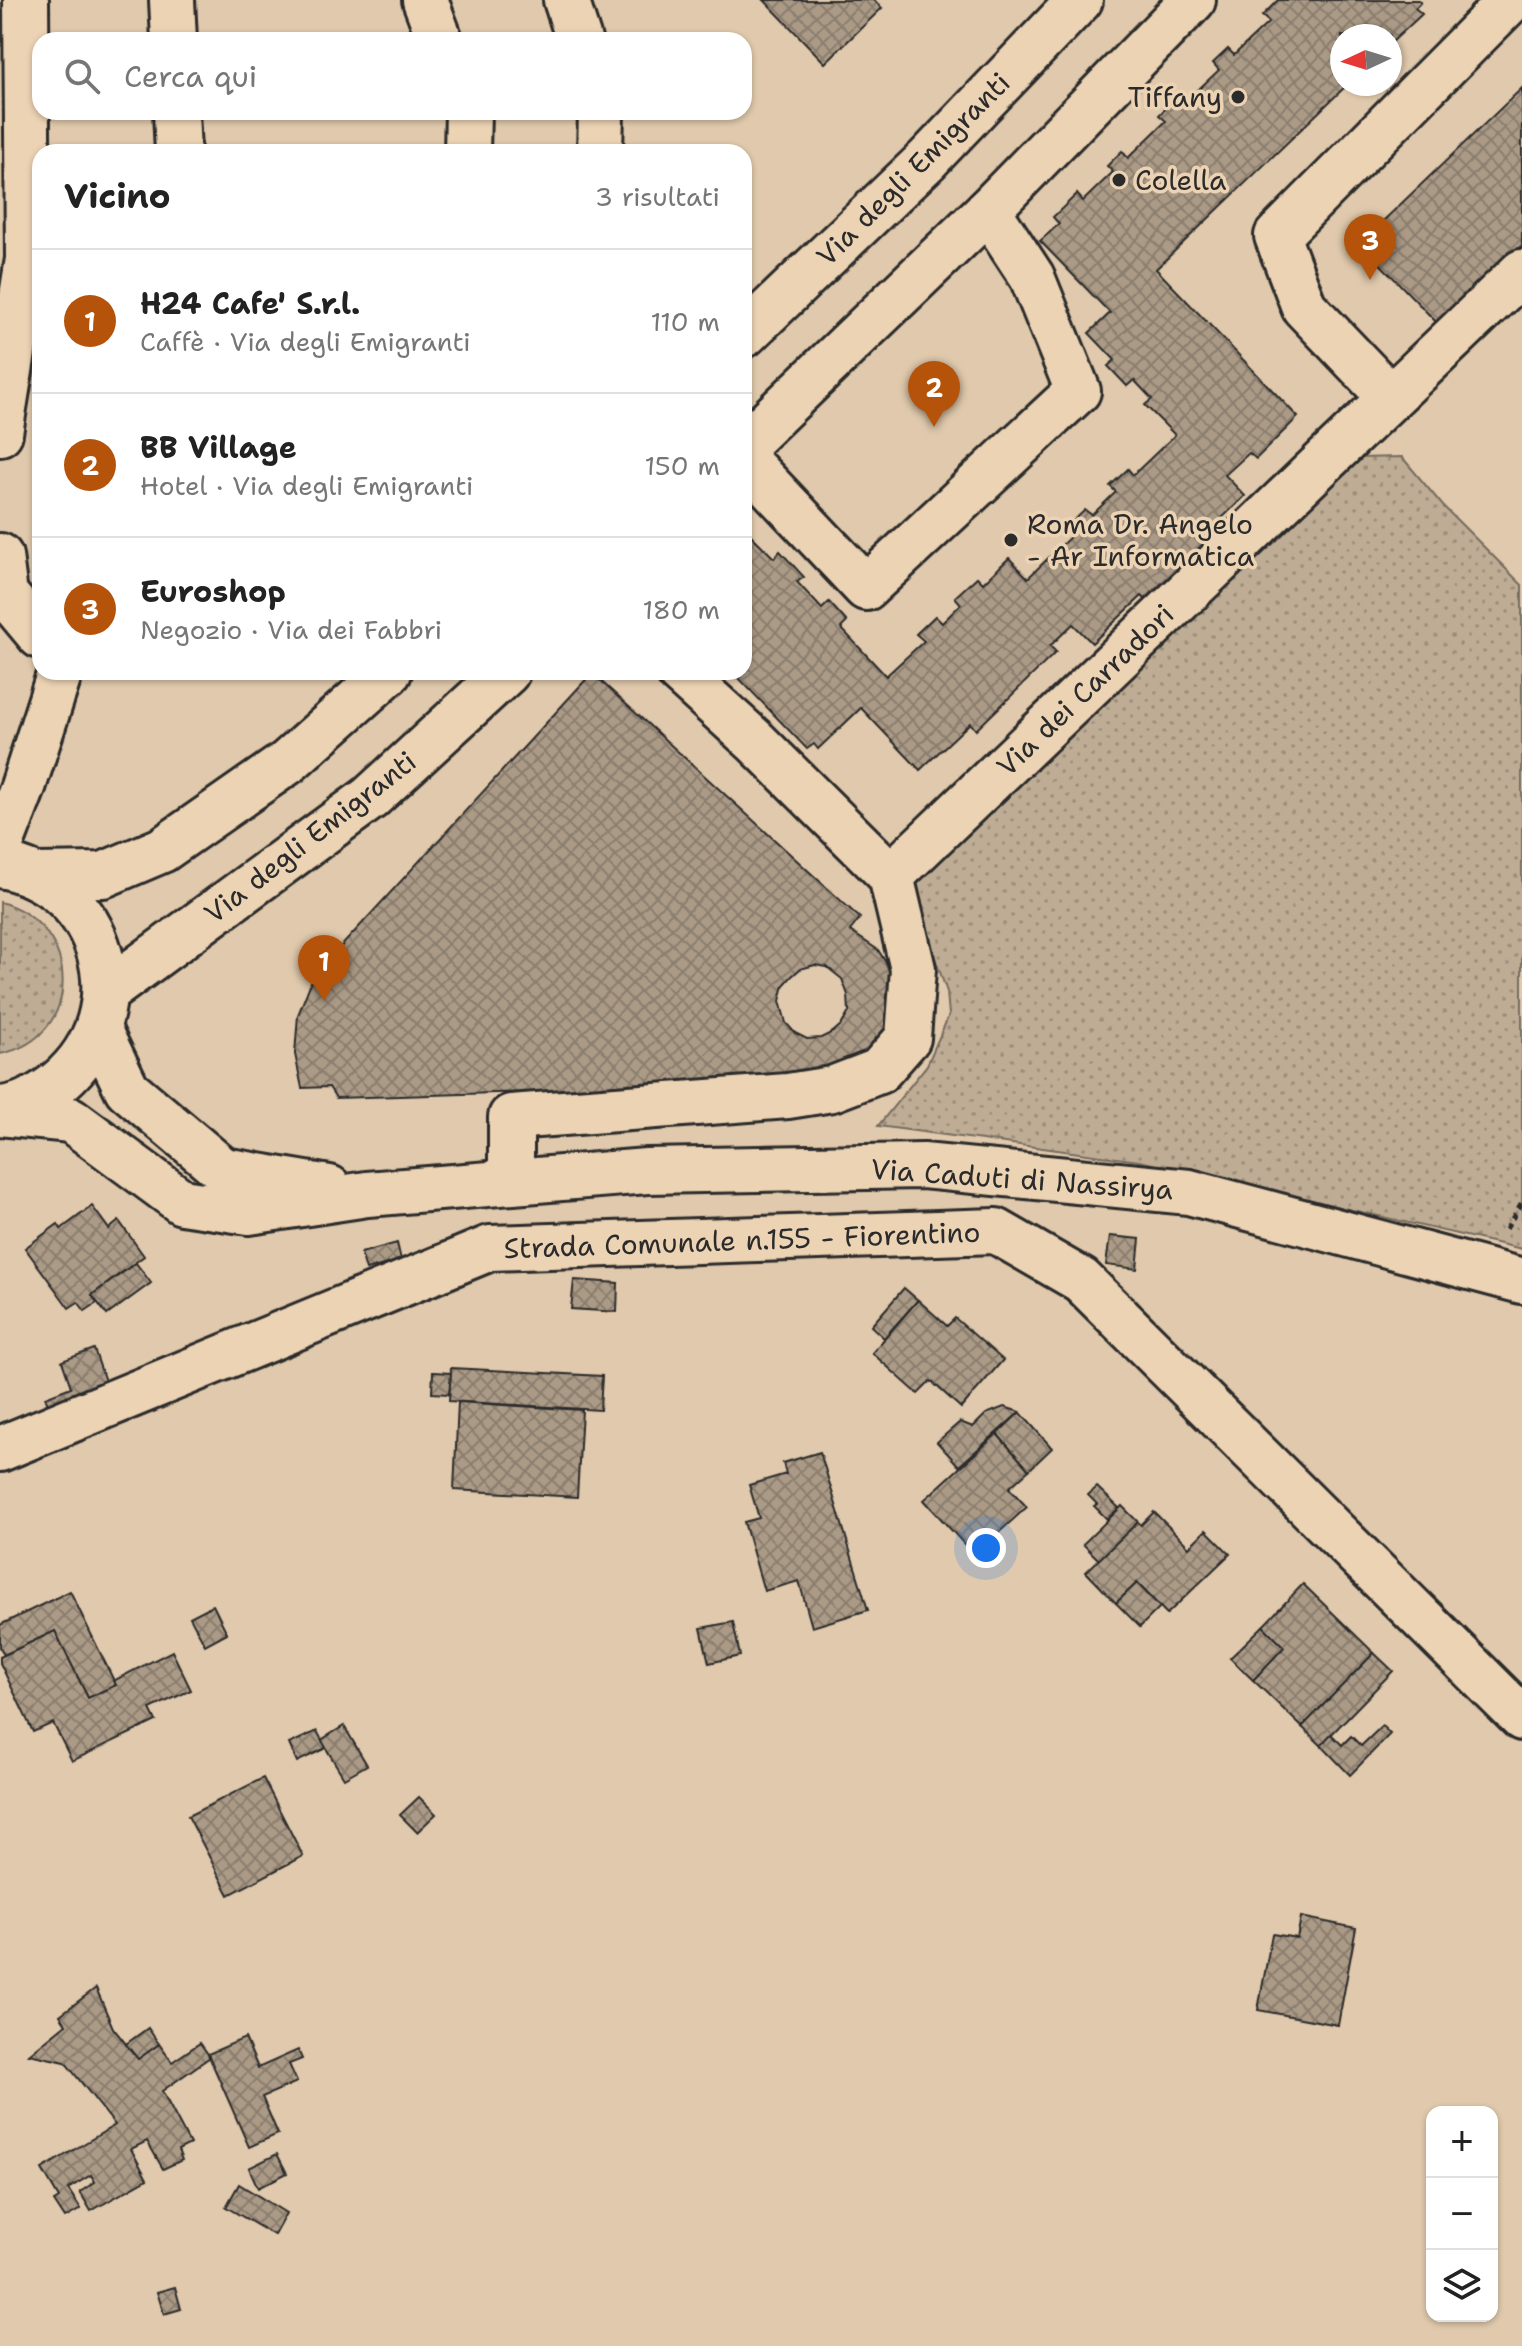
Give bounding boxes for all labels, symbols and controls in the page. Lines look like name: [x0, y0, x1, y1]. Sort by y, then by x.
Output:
north arrow: [1330, 24, 1402, 96]
search box: [32, 32, 752, 120]
icon: search: [60, 54, 104, 98]
text: Cerca qui: [124, 56, 257, 97]
street label: Via degli Emigranti: [808, 64, 1018, 274]
place label: Tiffany: [1128, 78, 1222, 116]
marker: Tiffany: [1229, 88, 1247, 106]
place label: Colella: [1135, 161, 1226, 199]
marker: Colella: [1110, 171, 1128, 189]
text: Vicino: [64, 173, 171, 219]
text: 3 risultati: [595, 179, 720, 214]
pin: 3: [1344, 214, 1396, 280]
text: H24 Cafe' S.r.l.: [140, 283, 360, 324]
text: 1: [84, 304, 96, 339]
text: 110 m: [650, 304, 720, 339]
text: Caffè · Via degli Emigranti: [140, 324, 471, 359]
pin: 2: [908, 361, 960, 427]
text: BB Village: [140, 427, 297, 468]
text: 2: [81, 448, 99, 483]
text: 150 m: [644, 448, 720, 483]
text: Hotel · Via degli Emigranti: [140, 468, 473, 503]
place label: Roma Dr. Angelo - Ar Informatica: [1027, 505, 1254, 575]
marker: Roma Dr. Angelo - Ar Informatica: [1002, 531, 1020, 549]
text: Euroshop: [140, 571, 286, 612]
text: 3: [81, 592, 99, 627]
text: 180 m: [642, 592, 720, 627]
street label: Via dei Carradori: [988, 595, 1182, 785]
text: Negozio · Via dei Fabbri: [140, 612, 442, 647]
street label: Via degli Emigranti: [196, 742, 424, 932]
pin: 1: [298, 935, 350, 1001]
street label: Via Caduti di Nassirya: [870, 1149, 1174, 1209]
street label: Strada Comunale n.155 - Fiorentino: [503, 1213, 981, 1267]
your location: [966, 1528, 1006, 1568]
map controls: [1426, 2106, 1498, 2322]
button: +: [1426, 2106, 1498, 2178]
button: −: [1426, 2178, 1498, 2250]
button: layers: [1426, 2250, 1498, 2322]

